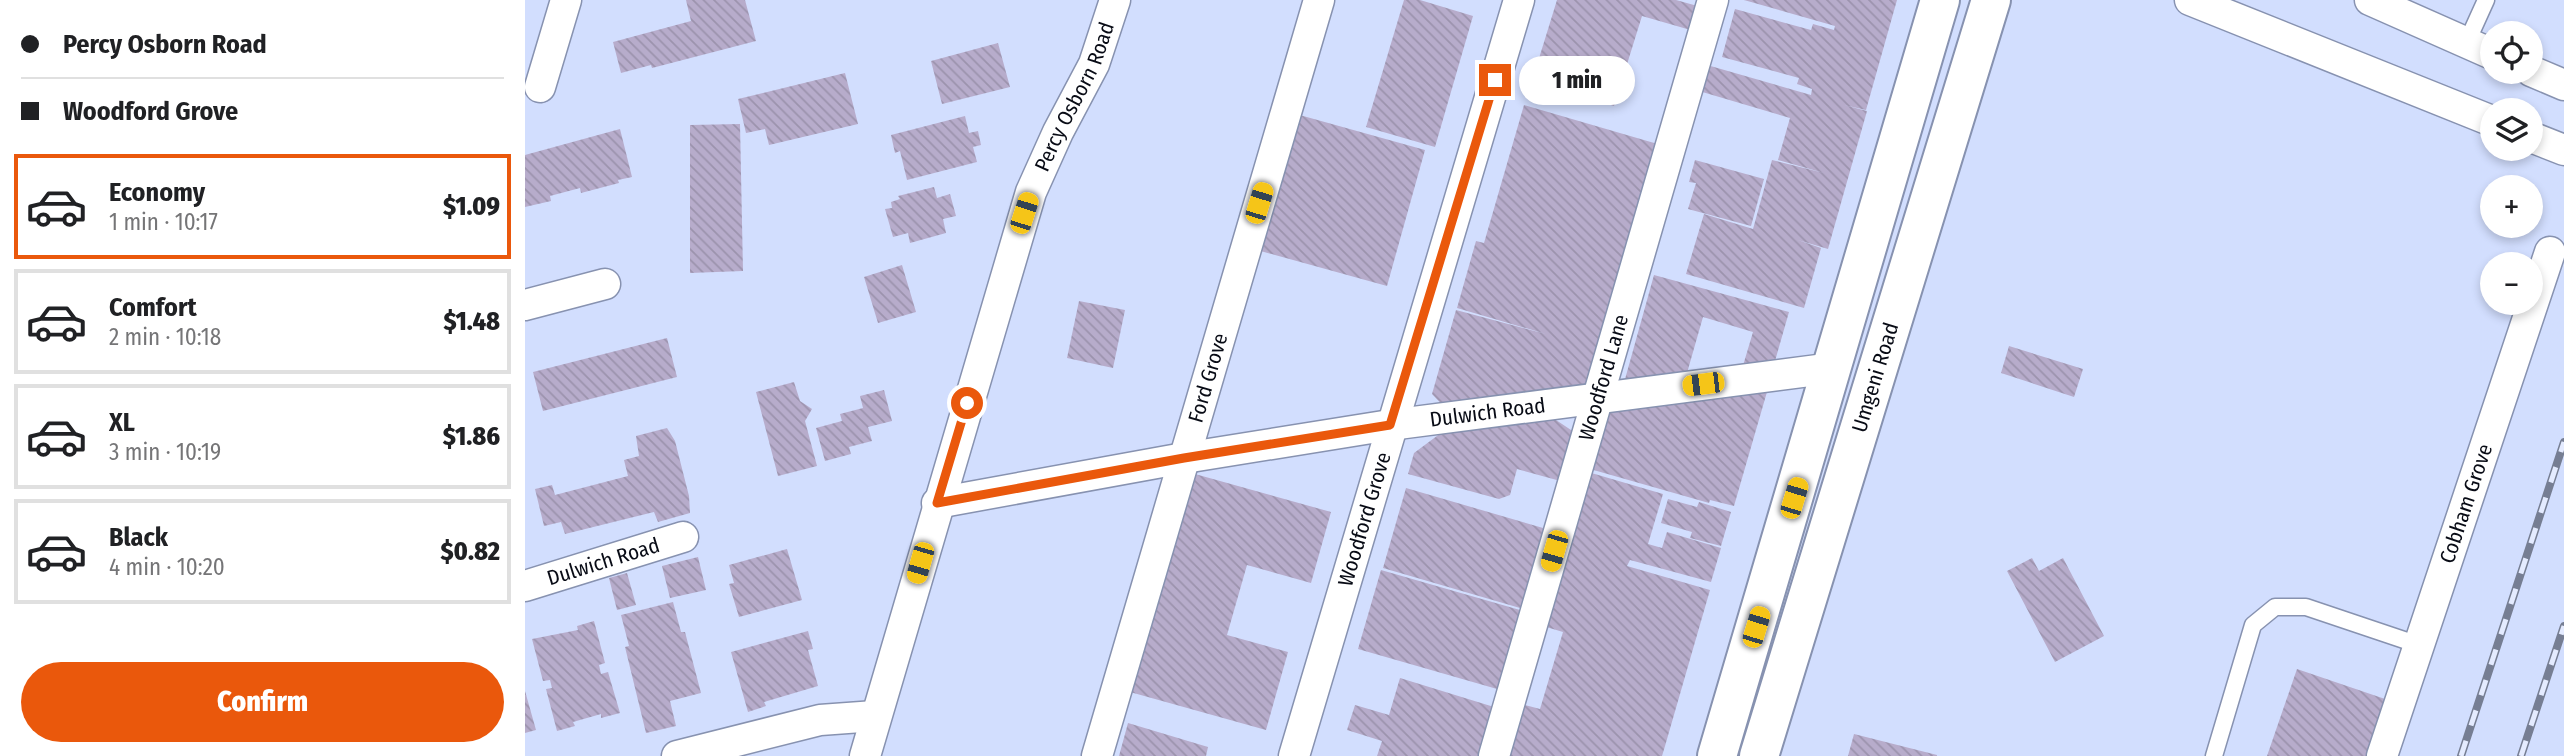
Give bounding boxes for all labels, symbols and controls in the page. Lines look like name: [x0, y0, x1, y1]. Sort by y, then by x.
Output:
street label: Percy Osborn Road: [1029, 19, 1120, 175]
map controls: [2480, 21, 2543, 315]
button: locate: [2480, 21, 2543, 84]
text: Percy Osborn Road: [63, 29, 267, 60]
callout: 1 min: [1520, 56, 1635, 104]
route end: [1479, 64, 1511, 96]
text: 1 min: [1552, 66, 1602, 94]
text: Woodford Grove: [63, 96, 238, 127]
button: layers: [2480, 98, 2543, 161]
icon: car: [25, 175, 88, 238]
button: +: [2480, 175, 2543, 238]
text: Economy: [109, 177, 205, 208]
car: [1243, 180, 1276, 226]
car: [1008, 190, 1041, 236]
text: $1.09: [443, 191, 500, 222]
text: 1 min · 10:17: [109, 208, 218, 236]
button: −: [2480, 252, 2543, 315]
icon: car: [25, 290, 88, 353]
text: Comfort: [109, 292, 197, 323]
text: $1.48: [444, 306, 500, 337]
street label: Woodford Lane: [1573, 312, 1634, 444]
street label: Umgeni Road: [1846, 319, 1904, 435]
text: 2 min · 10:18: [109, 323, 221, 351]
street label: Ford Grove: [1183, 330, 1233, 426]
car: [1681, 371, 1726, 397]
route start: [951, 387, 983, 419]
street label: Dulwich Road: [1428, 392, 1547, 433]
icon: car: [25, 405, 88, 468]
text: XL: [109, 407, 135, 438]
text: $1.86: [443, 421, 500, 452]
text: 3 min · 10:19: [109, 438, 221, 466]
street label: Cobham Grove: [2434, 441, 2498, 567]
street label: Woodford Grove: [1332, 449, 1397, 589]
car: [1778, 475, 1811, 521]
icon: car: [25, 520, 88, 583]
text: Black: [109, 522, 168, 553]
car: [1539, 528, 1570, 574]
street label: Dulwich Road: [544, 532, 663, 591]
text: $0.82: [440, 536, 500, 567]
car: [905, 540, 936, 586]
text: 4 min · 10:20: [109, 553, 225, 581]
car: [1740, 604, 1773, 650]
button: Confirm: [21, 662, 504, 742]

